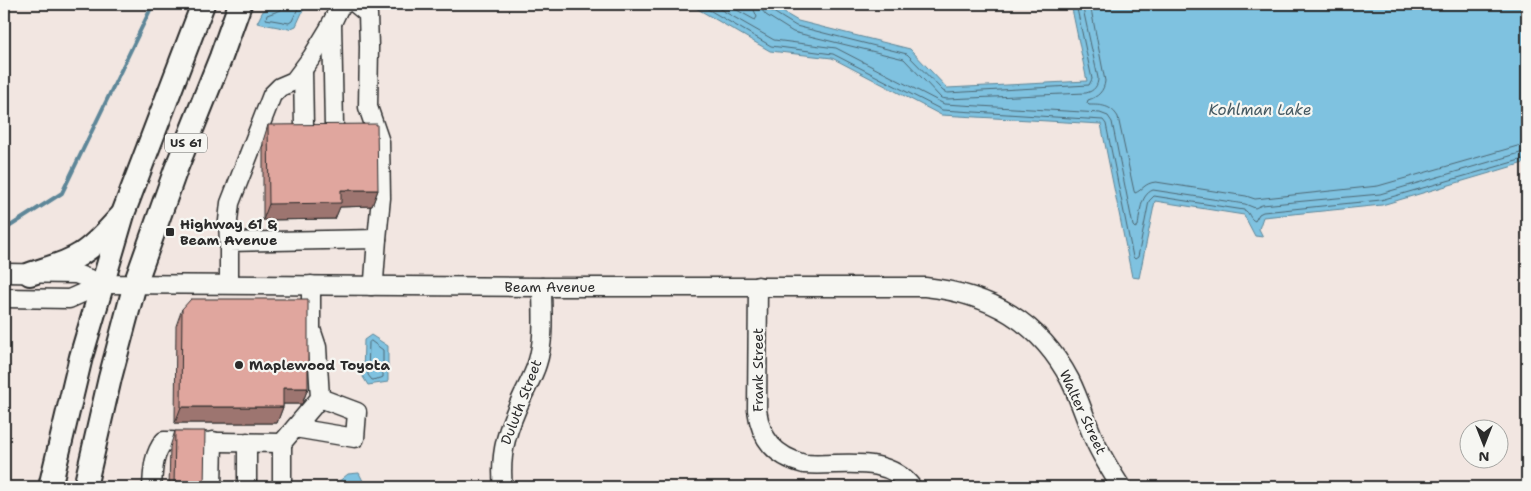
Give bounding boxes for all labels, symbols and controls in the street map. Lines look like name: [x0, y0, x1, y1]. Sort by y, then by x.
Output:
water label: Kohlman Lake: [1209, 100, 1311, 120]
road number: US 61: [165, 134, 207, 152]
place label: Highway 61 & Beam Avenue: [180, 215, 278, 249]
marker: Highway 61 & Beam Avenue: [164, 226, 176, 238]
street label: Beam Avenue: [505, 278, 595, 296]
street label: Frank Street: [749, 328, 767, 412]
place label: Maplewood Toyota: [249, 356, 390, 374]
street label: Duluth Street: [496, 357, 546, 447]
marker: Maplewood Toyota: [233, 359, 245, 371]
street label: Walter Street: [1056, 367, 1110, 457]
north arrow: [1458, 418, 1508, 468]
text: N: [1478, 448, 1490, 466]

